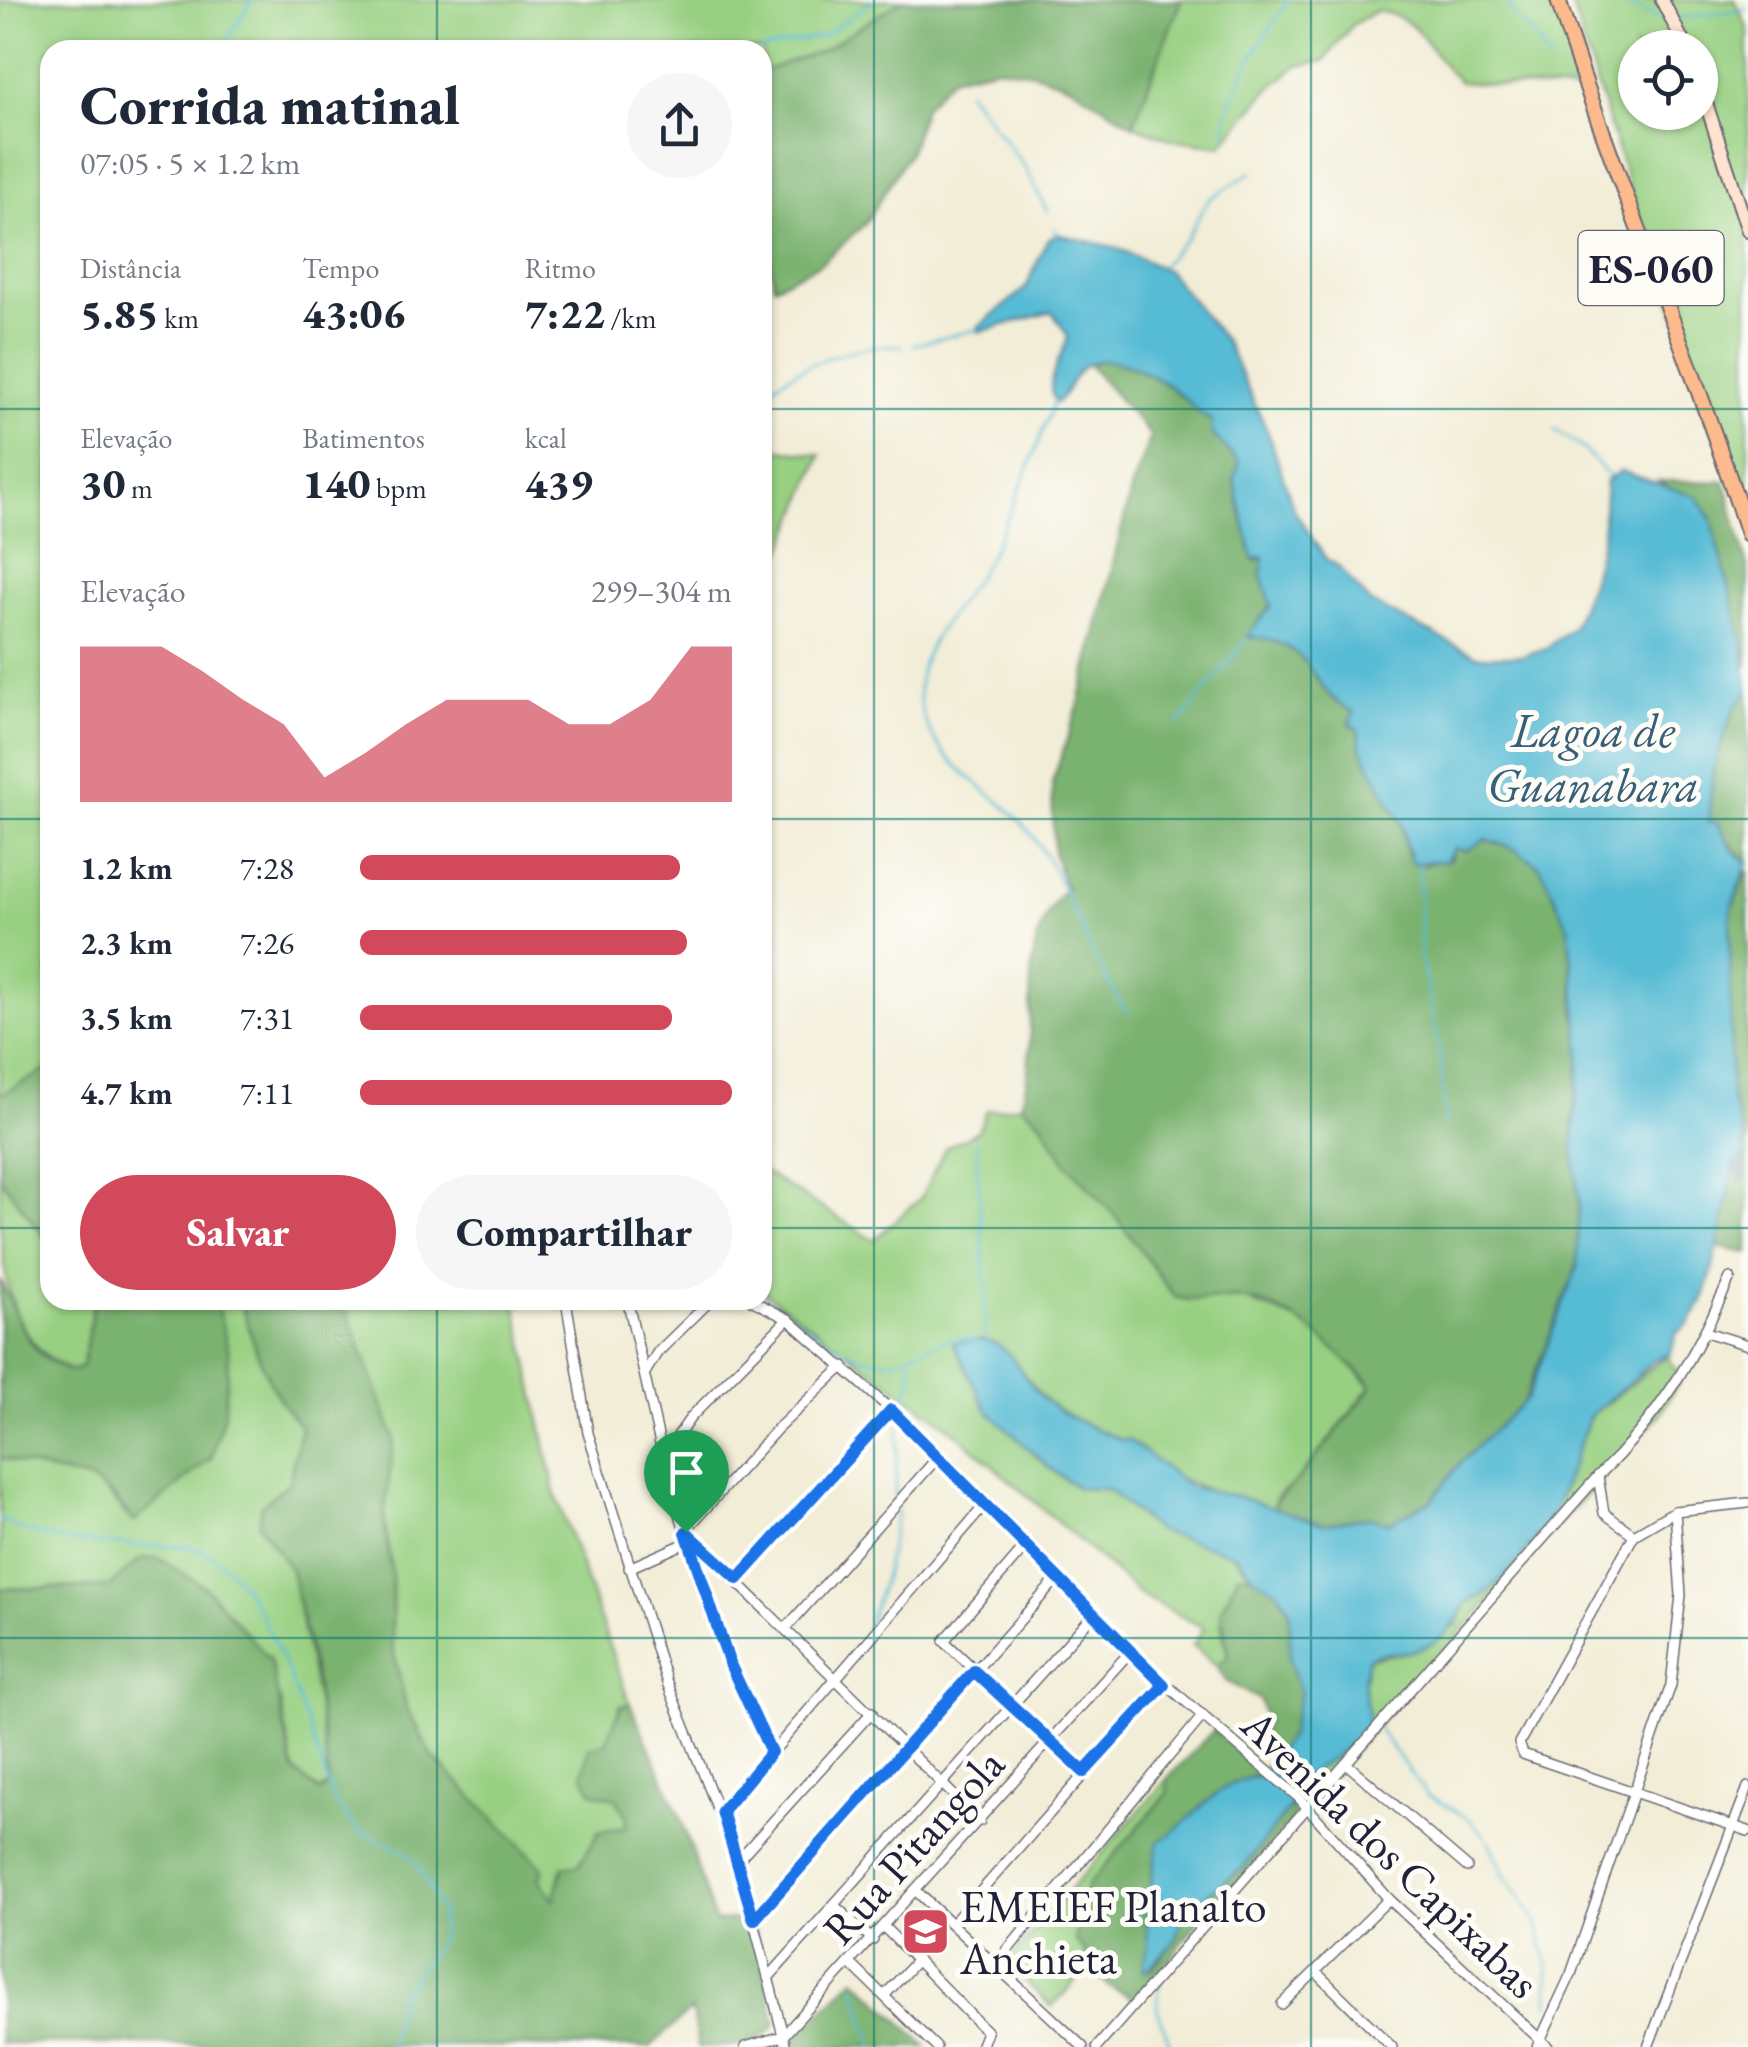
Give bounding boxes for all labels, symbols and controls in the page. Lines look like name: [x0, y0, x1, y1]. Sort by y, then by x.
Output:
map controls: [1618, 30, 1718, 130]
button: locate: [1618, 30, 1718, 130]
text: Corrida matinal: [80, 69, 460, 140]
button: share: [627, 73, 732, 178]
text: 07:05 · 5 × 1.2 km: [80, 142, 300, 184]
road number: ES-060: [1578, 231, 1724, 305]
text: Distância: [80, 250, 181, 286]
text: Tempo: [302, 250, 379, 286]
text: Ritmo: [525, 250, 596, 286]
text: 5.85: [80, 286, 159, 341]
text: 43:06: [302, 286, 405, 341]
text: 7:22: [525, 286, 605, 341]
text: km: [159, 300, 199, 336]
text: /km: [605, 300, 657, 336]
text: Elevação: [80, 420, 172, 456]
text: Batimentos: [302, 420, 425, 456]
text: kcal: [525, 420, 567, 456]
text: 30: [80, 456, 125, 511]
text: 140: [302, 456, 370, 511]
text: 439: [525, 456, 593, 511]
text: m: [125, 470, 153, 506]
text: bpm: [370, 470, 427, 506]
text: Elevação: [80, 570, 186, 612]
text: 299–304 m: [591, 570, 732, 612]
water label: Lagoa de Guanabara: [1487, 699, 1699, 816]
text: 1.2 km: [80, 847, 173, 889]
text: 7:28: [240, 847, 294, 889]
text: 2.3 km: [80, 922, 173, 964]
text: 7:26: [240, 922, 294, 964]
text: 3.5 km: [80, 997, 173, 1039]
text: 7:31: [240, 997, 294, 1039]
text: 4.7 km: [80, 1072, 173, 1114]
text: 7:11: [240, 1072, 294, 1114]
button: Salvar: [80, 1175, 396, 1290]
button: Compartilhar: [416, 1175, 732, 1290]
pin: [644, 1430, 729, 1533]
icon: arrive: [659, 1445, 714, 1500]
street label: Avenida dos Capixabas: [1229, 1695, 1552, 2010]
street label: Rua Pitangola: [810, 1736, 1016, 1956]
place label: EMEIEF Planalto Anchieta: [959, 1877, 1267, 1987]
school or university icon: EMEIEF Planalto Anchieta: [899, 1906, 951, 1958]

